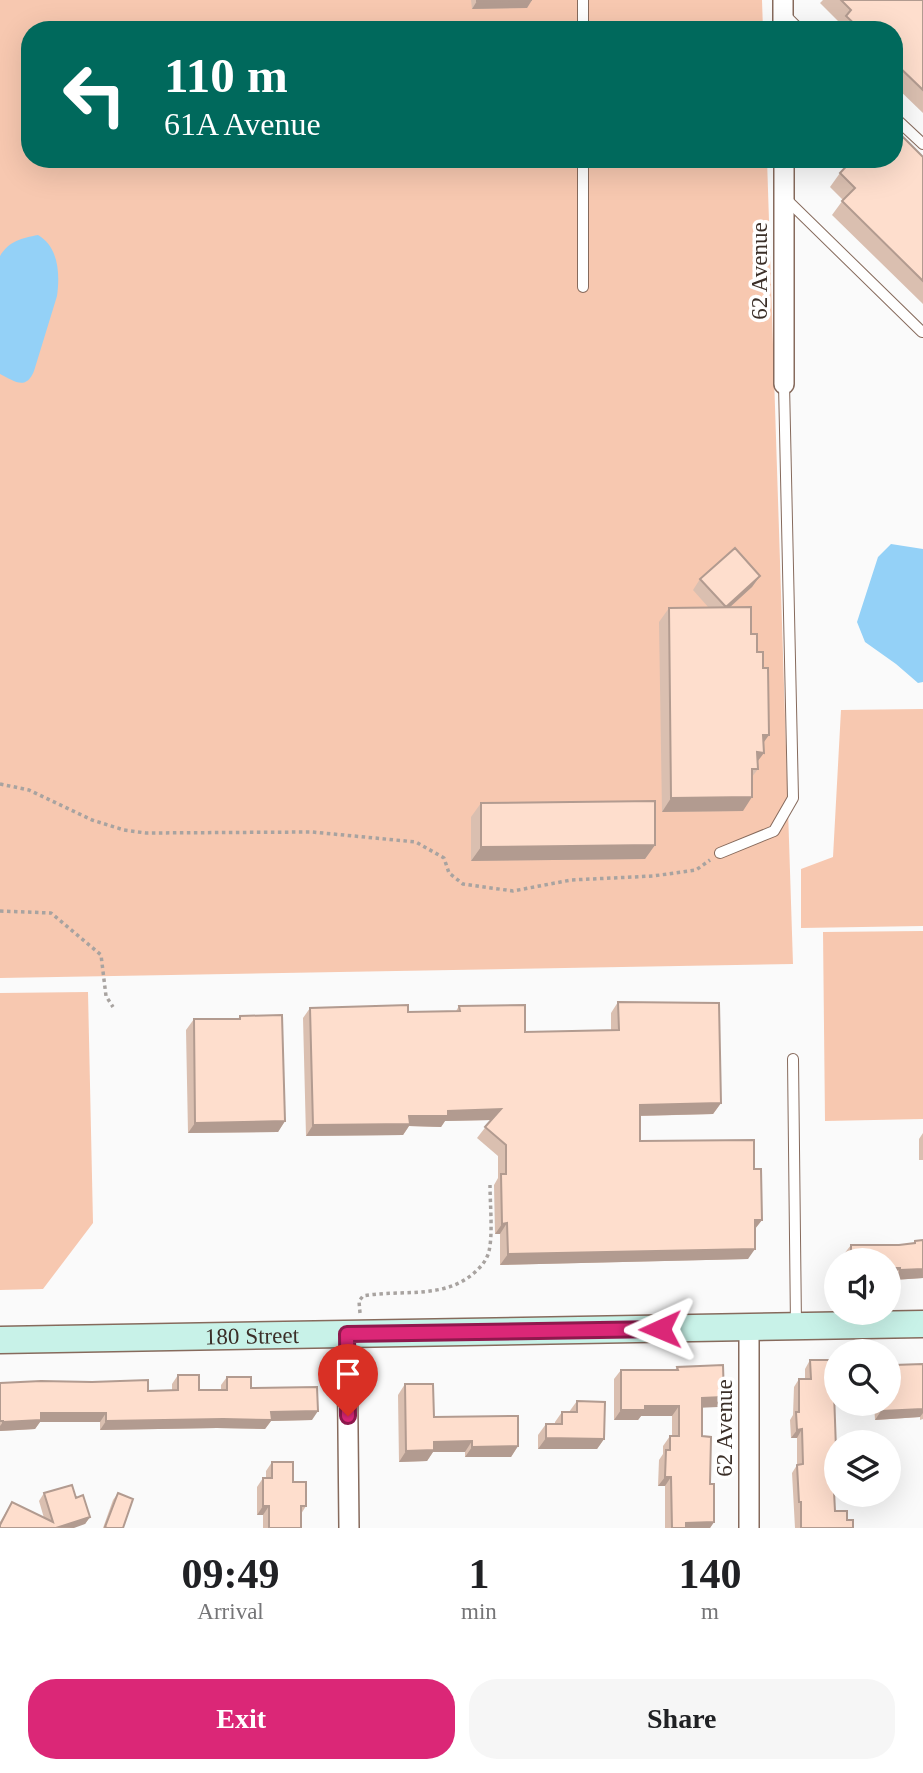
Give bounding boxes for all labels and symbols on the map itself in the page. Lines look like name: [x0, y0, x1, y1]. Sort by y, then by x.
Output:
street label: 62 Avenue: [747, 222, 772, 320]
position arrow: [623, 1292, 697, 1366]
street label: 180 Street: [205, 1322, 300, 1349]
pin: [318, 1344, 378, 1416]
street label: 62 Avenue: [712, 1379, 737, 1477]

